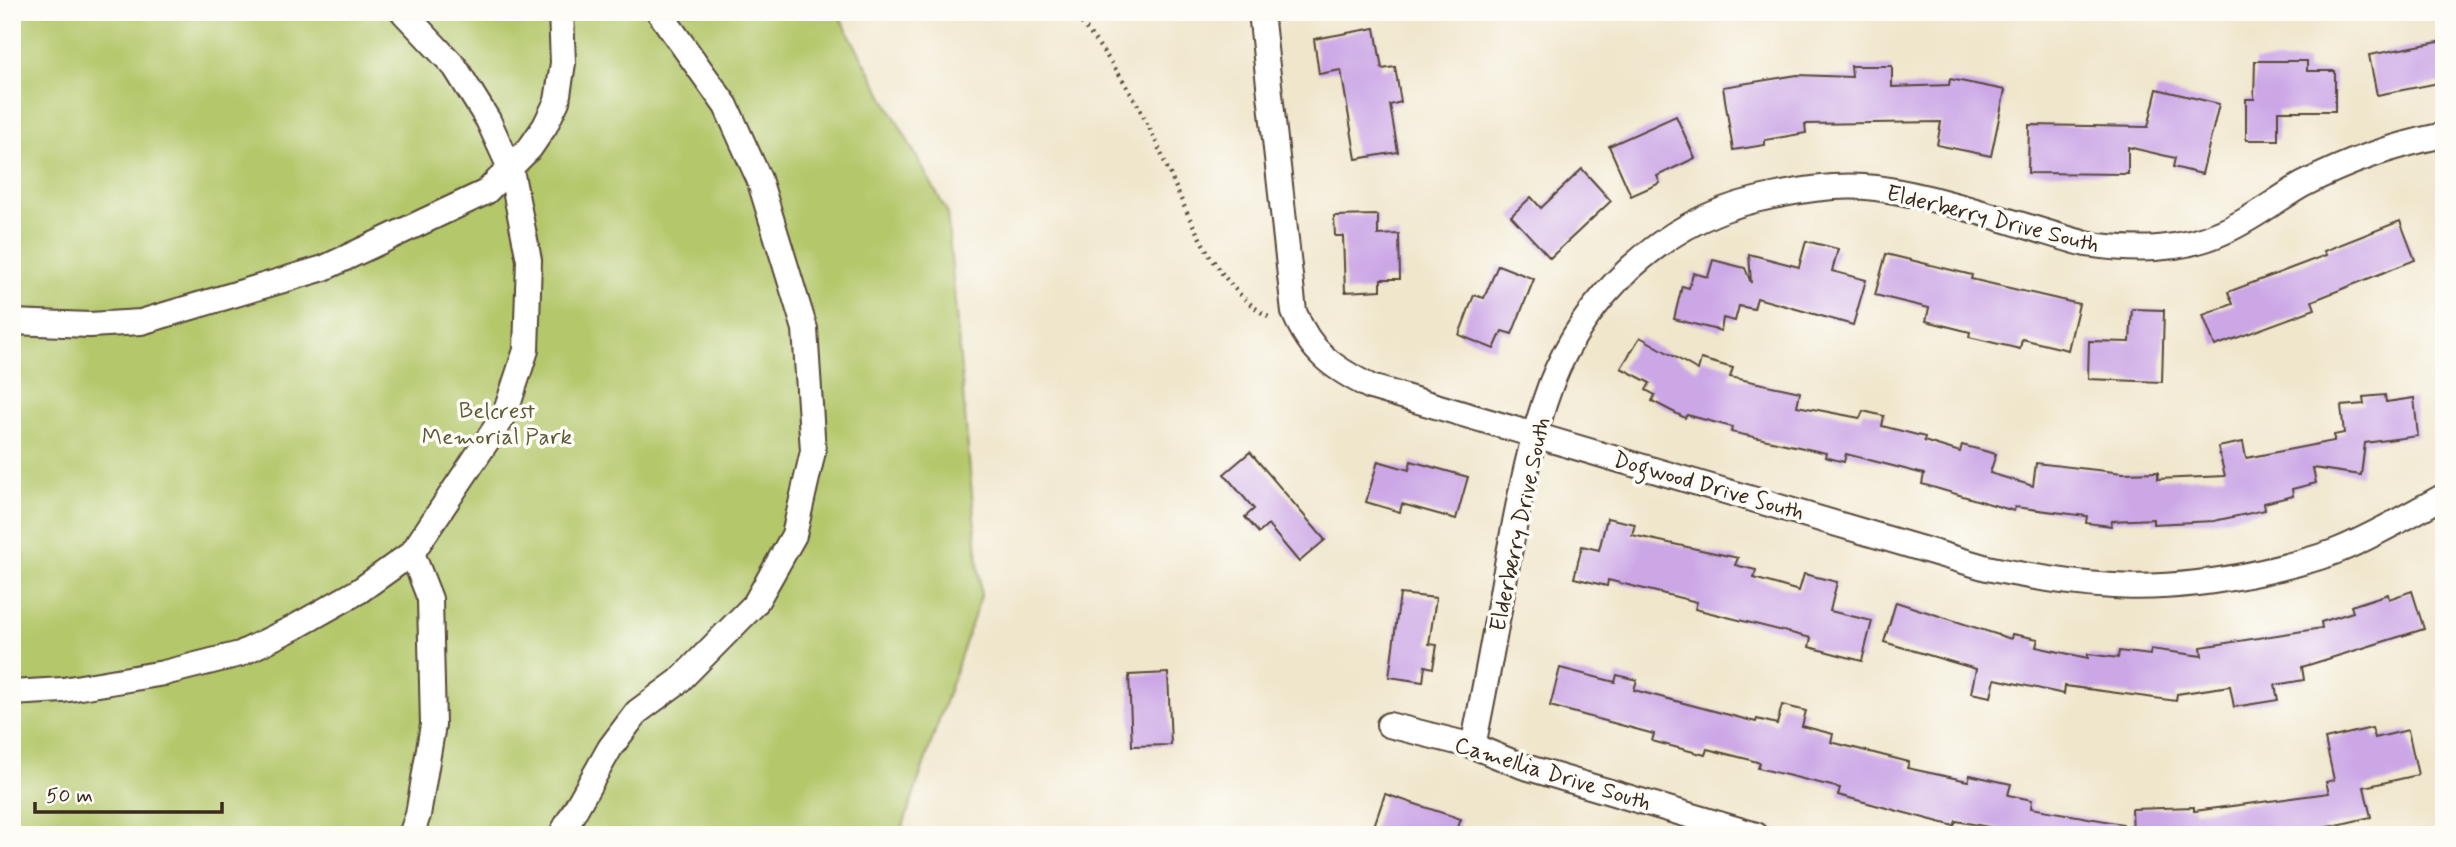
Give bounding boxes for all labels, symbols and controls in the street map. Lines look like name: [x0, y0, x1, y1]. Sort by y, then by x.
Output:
street label: Elderberry Drive South: [1883, 179, 2102, 261]
park label: Belcrest Memorial Park: [422, 397, 572, 453]
street label: Elderberry Drive South: [1484, 415, 1558, 634]
street label: Dogwood Drive South: [1609, 445, 1808, 530]
street label: Camellia Drive South: [1451, 731, 1654, 819]
scale bar: [35, 770, 222, 814]
text: 50 m: [46, 782, 93, 810]

